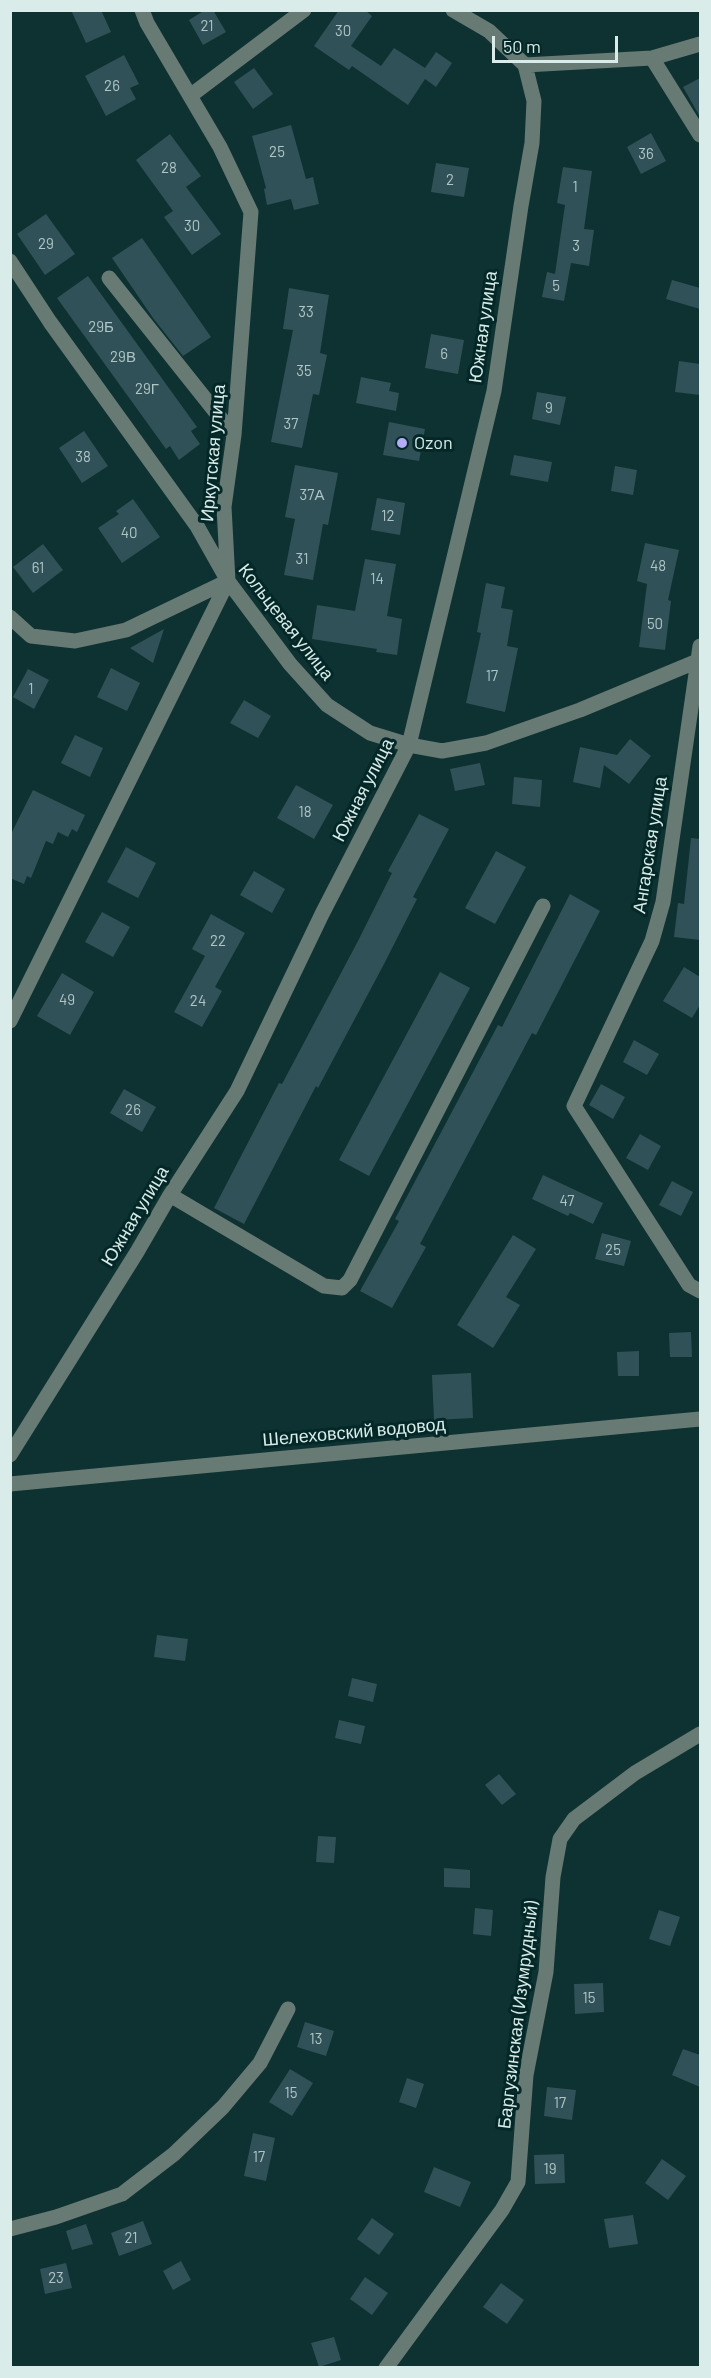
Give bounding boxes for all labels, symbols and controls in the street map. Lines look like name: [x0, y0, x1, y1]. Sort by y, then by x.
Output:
house number: 21: [200, 17, 214, 35]
house number: 30: [335, 22, 351, 40]
scale bar: [495, 24, 621, 62]
text: 50 m: [503, 35, 541, 57]
house number: 26: [104, 77, 120, 95]
house number: 25: [269, 143, 285, 161]
house number: 36: [638, 145, 654, 163]
house number: 28: [161, 159, 177, 177]
house number: 2: [446, 171, 454, 189]
house number: 1: [572, 178, 578, 196]
house number: 30: [184, 217, 200, 235]
house number: 29: [38, 235, 54, 253]
house number: 3: [572, 237, 580, 255]
street label: Южная улица: [464, 270, 502, 384]
house number: 5: [552, 277, 560, 295]
house number: 33: [298, 303, 314, 321]
house number: 29Б: [88, 318, 114, 336]
house number: 6: [440, 345, 448, 363]
house number: 29В: [110, 348, 136, 366]
house number: 35: [296, 362, 312, 380]
house number: 29Г: [135, 380, 159, 398]
street label: Иркутская улица: [196, 383, 230, 523]
house number: 9: [545, 399, 553, 417]
house number: 37: [284, 415, 298, 433]
place label: Ozon: [414, 432, 453, 454]
marker: Ozon: [395, 436, 409, 450]
house number: 38: [75, 448, 91, 466]
house number: 37А: [300, 486, 324, 504]
house number: 12: [381, 507, 395, 525]
house number: 40: [121, 524, 137, 542]
house number: 31: [296, 550, 308, 568]
house number: 48: [650, 557, 666, 575]
house number: 61: [32, 559, 44, 577]
street label: Кольцевая улица: [234, 559, 338, 685]
house number: 14: [370, 570, 384, 588]
house number: 50: [647, 615, 663, 633]
house number: 17: [486, 667, 498, 685]
house number: 1: [28, 680, 34, 698]
street label: Южная улица: [328, 735, 398, 845]
street label: Ангарская улица: [629, 775, 671, 915]
house number: 18: [298, 803, 312, 821]
house number: 22: [210, 932, 226, 950]
house number: 49: [59, 991, 75, 1009]
house number: 24: [190, 992, 206, 1010]
house number: 26: [125, 1101, 141, 1119]
street label: Южная улица: [97, 1162, 173, 1270]
house number: 47: [560, 1192, 574, 1210]
house number: 25: [605, 1241, 621, 1259]
street label: Шелеховский водовод: [262, 1413, 446, 1451]
street label: Баргузинская (Изумрудный): [493, 1900, 543, 2130]
house number: 15: [583, 1989, 595, 2007]
house number: 13: [310, 2030, 322, 2048]
house number: 15: [285, 2084, 297, 2102]
house number: 17: [554, 2094, 566, 2112]
house number: 17: [253, 2148, 265, 2166]
house number: 19: [543, 2160, 557, 2178]
house number: 21: [124, 2229, 138, 2247]
house number: 23: [48, 2269, 64, 2287]

